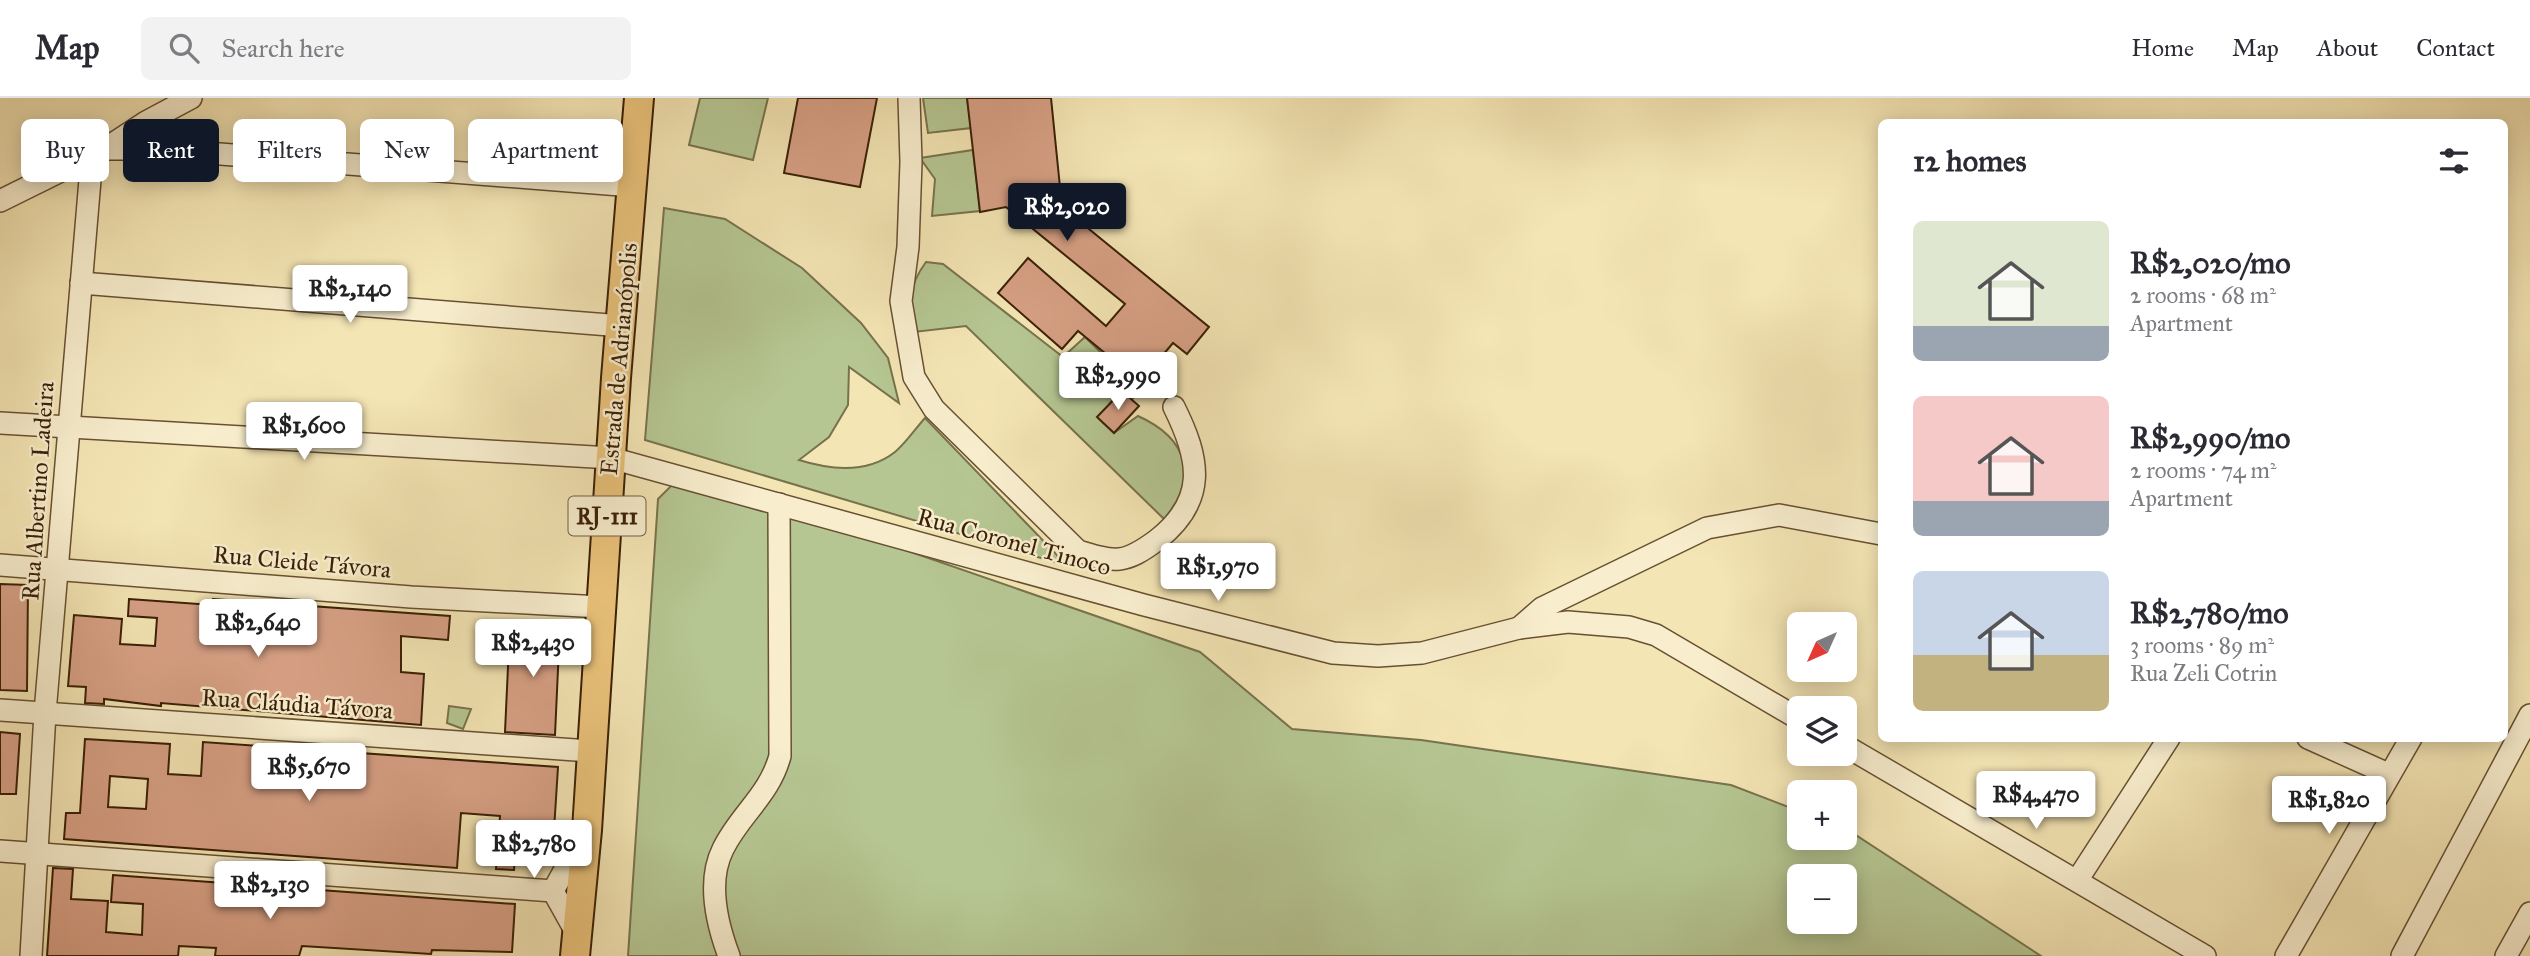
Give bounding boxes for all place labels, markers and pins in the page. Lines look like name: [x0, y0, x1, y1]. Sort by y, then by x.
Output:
pin: R$2,020: [1002, 184, 1132, 243]
pin: R$2,140: [285, 266, 415, 325]
pin: R$2,990: [1053, 352, 1183, 412]
pin: R$1,600: [239, 402, 369, 462]
pin: R$1,970: [1153, 544, 1283, 603]
pin: R$2,640: [193, 600, 323, 659]
pin: R$2,430: [468, 620, 598, 679]
pin: R$5,670: [244, 744, 374, 803]
pin: R$4,470: [1971, 772, 2101, 831]
pin: R$1,820: [2264, 776, 2394, 836]
pin: R$2,780: [469, 820, 599, 880]
pin: R$2,130: [205, 862, 335, 921]

